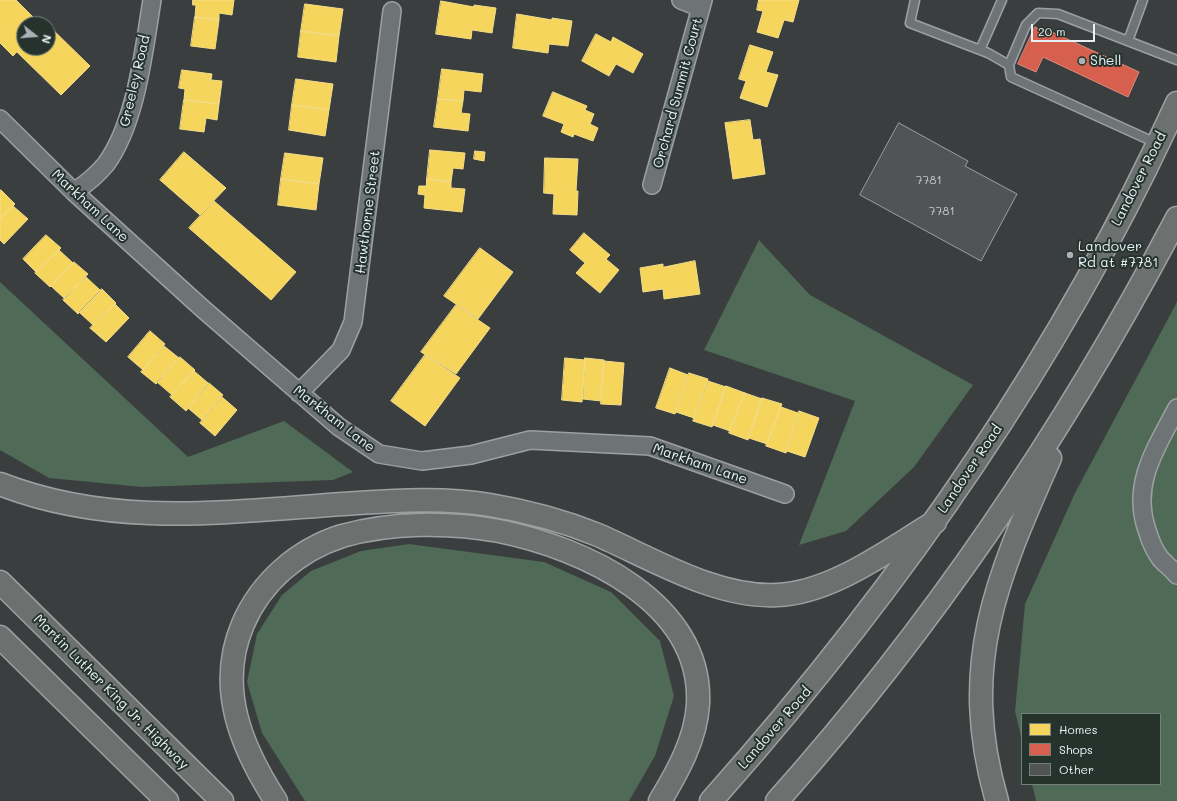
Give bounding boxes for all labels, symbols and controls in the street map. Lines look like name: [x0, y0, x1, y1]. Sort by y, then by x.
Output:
north arrow: [16, 16, 56, 56]
street label: Orchard Summit Court: [650, 16, 706, 170]
scale bar: [1033, 16, 1097, 42]
text: 20 m: [1038, 23, 1066, 39]
text: N: [39, 33, 55, 46]
street label: Greeley Road: [116, 34, 154, 128]
place label: Shell: [1090, 53, 1121, 69]
marker: Shell: [1077, 56, 1087, 66]
street label: Landover Road: [1108, 129, 1170, 229]
street label: Hawthorne Street: [352, 149, 384, 275]
street label: Markham Lane: [48, 166, 132, 246]
house number: 7781: [916, 173, 942, 187]
house number: 7781: [929, 204, 955, 218]
place label: Landover Rd at #7781: [1078, 239, 1159, 272]
marker: Landover Rd at #7781: [1065, 250, 1075, 260]
street label: Markham Lane: [290, 382, 378, 456]
street label: Landover Road: [934, 421, 1006, 517]
street label: Markham Lane: [650, 440, 750, 488]
street label: Martin Luther King Jr. Highway: [30, 611, 192, 773]
street label: Landover Road: [735, 683, 815, 773]
legend: [1021, 713, 1161, 785]
text: Homes: [1059, 721, 1098, 737]
text: Shops: [1059, 741, 1093, 757]
text: Other: [1059, 761, 1094, 777]

